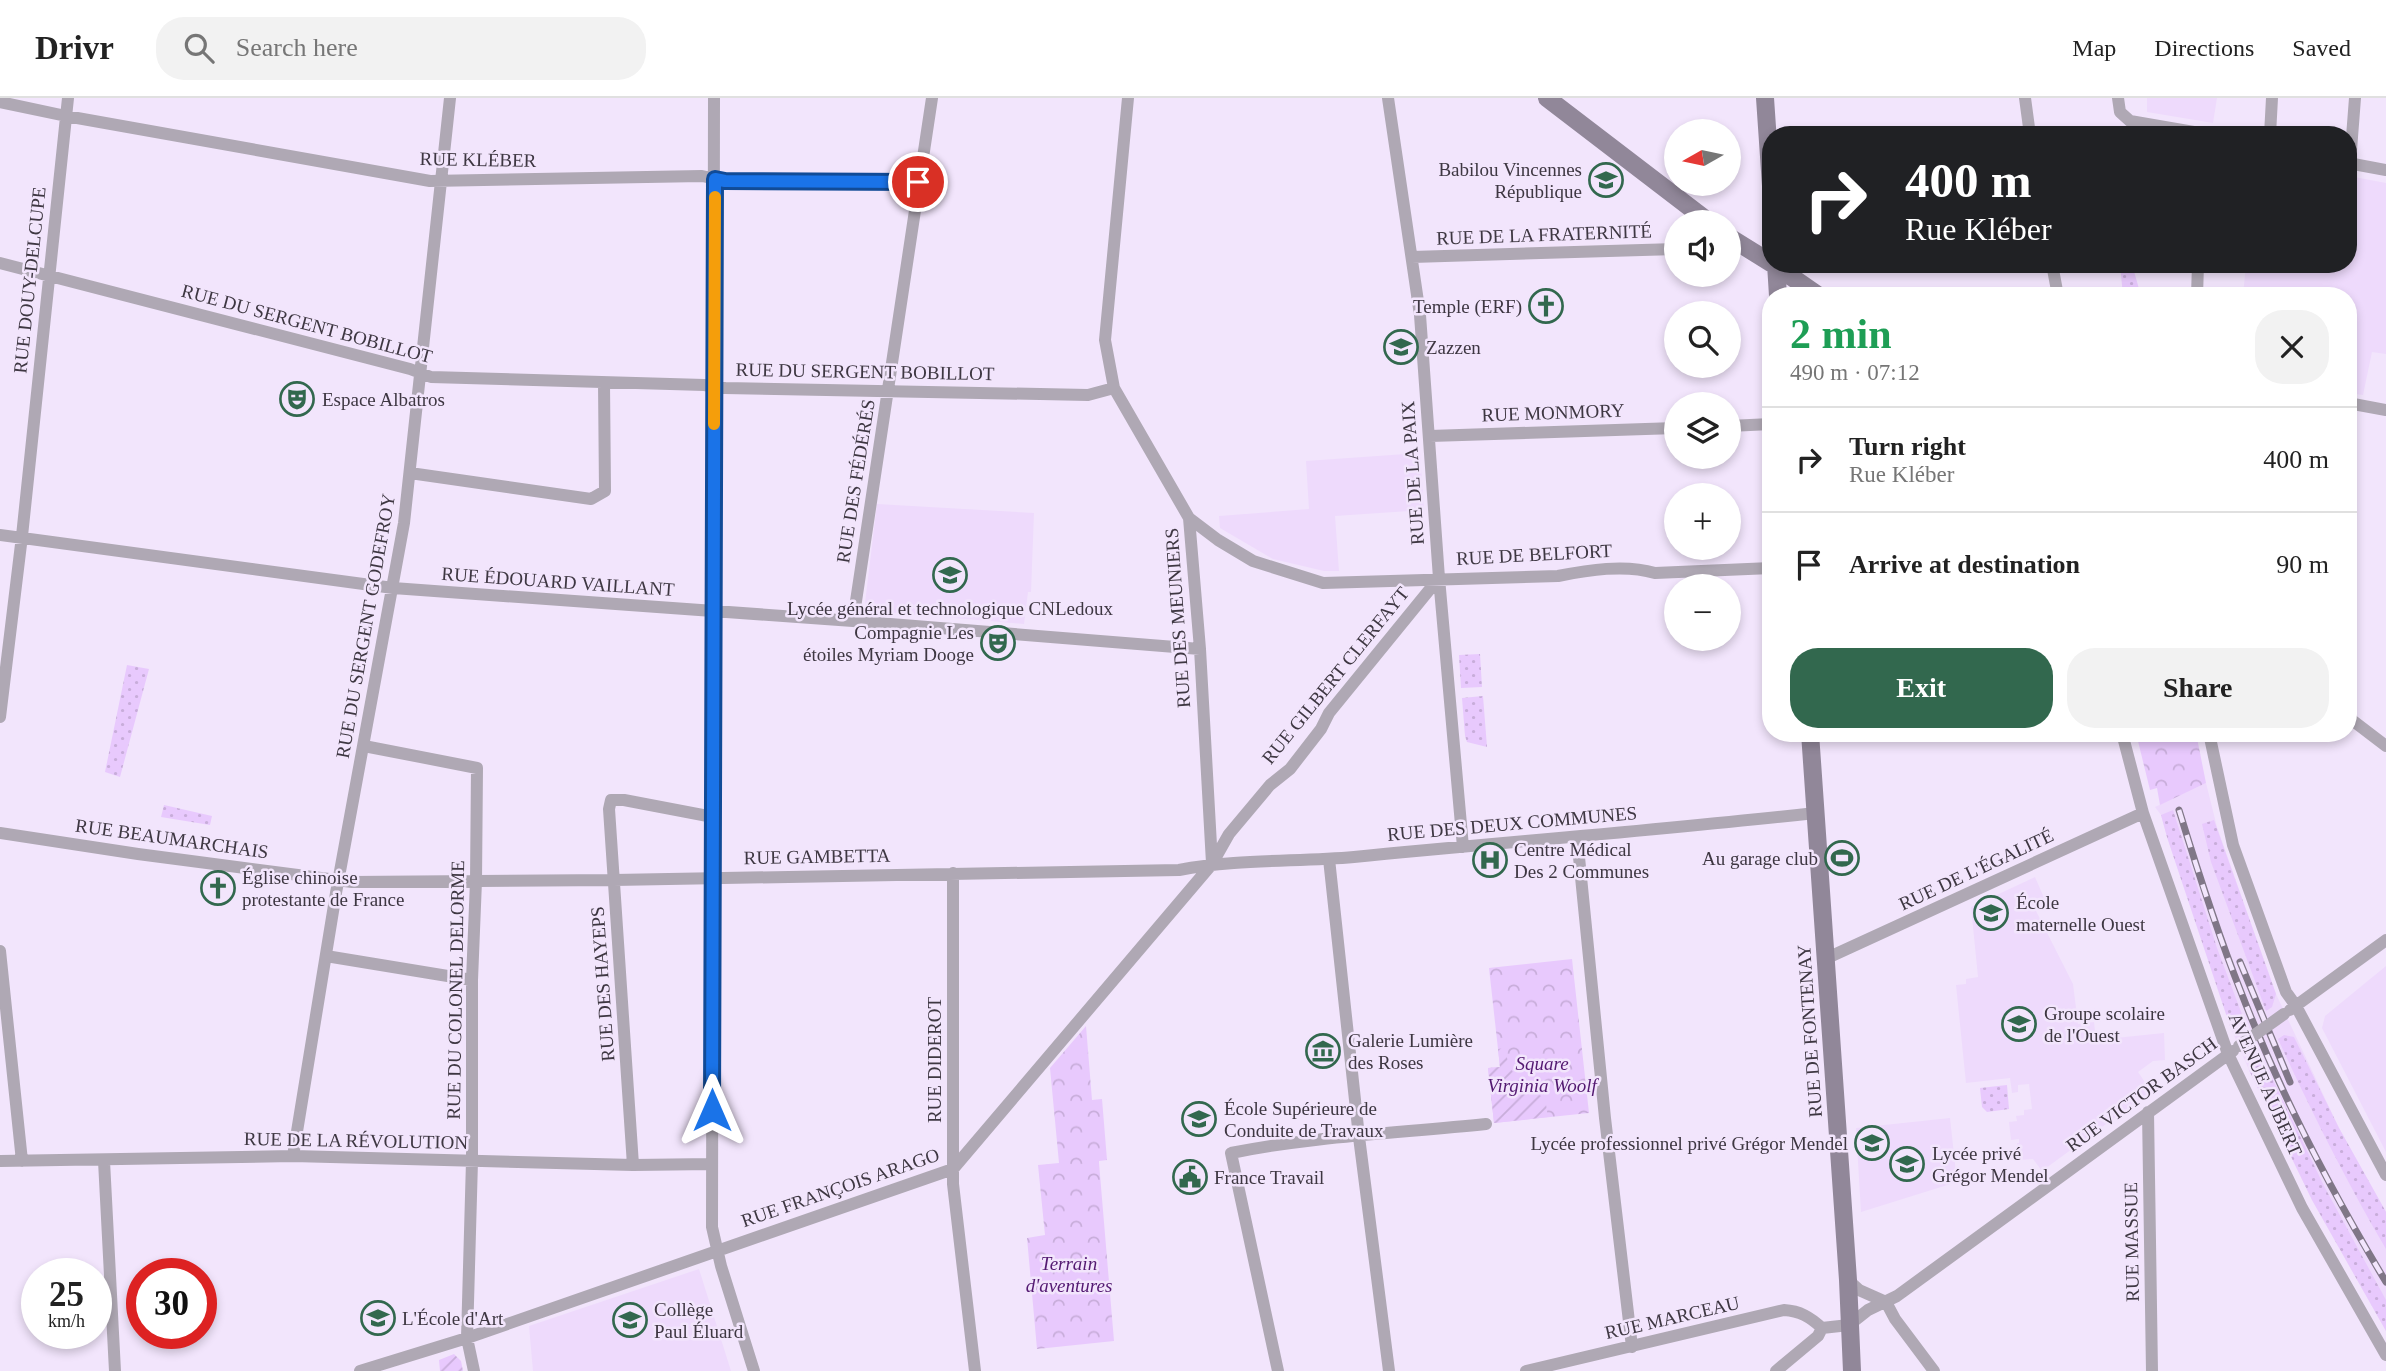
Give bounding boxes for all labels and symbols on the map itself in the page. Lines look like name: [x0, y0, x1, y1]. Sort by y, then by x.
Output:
north arrow: [1664, 119, 1741, 196]
street label: RUE KLÉBER: [419, 148, 537, 171]
pin: [888, 152, 948, 212]
place label: Babilou Vincennes République: [1438, 159, 1582, 202]
school or university icon: Babilou Vincennes République: [1587, 161, 1625, 199]
street label: RUE DOUY-DELCUPE: [9, 186, 50, 374]
street label: RUE DE LA FRATERNITÉ: [1436, 220, 1652, 249]
street label: RUE DU SERGENT BOBILLOT: [179, 280, 435, 367]
church icon: Temple (ERF): [1527, 287, 1565, 325]
place label: Temple (ERF): [1413, 296, 1522, 318]
school or university icon: Zazzen: [1382, 328, 1420, 366]
place label: Zazzen: [1426, 337, 1481, 358]
street label: RUE DU SERGENT BOBILLOT: [735, 359, 995, 384]
theatre icon: Espace Albatros: [278, 380, 316, 418]
place label: Espace Albatros: [322, 389, 445, 410]
street label: RUE DES FÉDÉRÉS: [832, 398, 879, 565]
street label: RUE DE LA PAIX: [1397, 400, 1428, 546]
street label: RUE MONMORY: [1481, 400, 1625, 425]
street label: RUE DU SERGENT GODEFROY: [332, 492, 399, 760]
street label: RUE DES MEUNIERS: [1161, 527, 1194, 709]
street label: RUE DE BELFORT: [1456, 540, 1613, 569]
school or university icon: Lycée général et technologique CNLedoux: [931, 556, 969, 594]
street label: RUE ÉDOUARD VAILLANT: [441, 563, 676, 600]
street label: RUE GILBERT CLERFAYT: [1258, 582, 1413, 768]
place label: Lycée général et technologique CNLedoux: [787, 598, 1114, 619]
place label: Compagnie Les étoiles Myriam Dooge: [803, 622, 974, 665]
theatre icon: Compagnie Les étoiles Myriam Dooge: [979, 624, 1017, 662]
street label: RUE DES DEUX COMMUNES: [1386, 802, 1638, 845]
street label: RUE BEAUMARCHAIS: [74, 815, 270, 862]
street label: RUE DE L'ÉGALITÉ: [1896, 824, 2057, 914]
place label: Centre Médical Des 2 Communes: [1514, 839, 1649, 882]
sports icon: Au garage club: [1823, 839, 1861, 877]
hospital icon: Centre Médical Des 2 Communes: [1471, 841, 1509, 879]
street label: RUE GAMBETTA: [743, 845, 891, 868]
place label: Au garage club: [1702, 848, 1818, 869]
street label: RUE DU COLONEL DELORME: [443, 860, 468, 1120]
place label: Église chinoise protestante de France: [242, 867, 404, 910]
church icon: Église chinoise protestante de France: [199, 869, 237, 907]
place label: École maternelle Ouest: [2016, 892, 2146, 935]
school or university icon: École maternelle Ouest: [1972, 894, 2010, 932]
street label: RUE DES HAYEPS: [587, 906, 618, 1062]
street label: RUE DE FONTENAY: [1793, 943, 1826, 1118]
street label: RUE DIDEROT: [924, 997, 945, 1123]
place label: Groupe scolaire de l'Ouest: [2044, 1003, 2165, 1046]
school or university icon: Groupe scolaire de l'Ouest: [2000, 1005, 2038, 1043]
street label: AVENUE AUBERT: [2225, 1009, 2307, 1159]
place label: Galerie Lumière des Roses: [1348, 1030, 1473, 1073]
museum icon: Galerie Lumière des Roses: [1304, 1032, 1342, 1070]
street label: RUE VICTOR BASCH: [2062, 1033, 2221, 1156]
park label: Square Virginia Woolf: [1487, 1053, 1600, 1096]
position arrow: [675, 1073, 749, 1147]
place label: École Supérieure de Conduite de Travaux: [1224, 1098, 1384, 1141]
school or university icon: École Supérieure de Conduite de Travaux: [1180, 1100, 1218, 1138]
school or university icon: Lycée professionnel privé Grégor Mendel: [1853, 1124, 1891, 1162]
street label: RUE DE LA RÉVOLUTION: [244, 1128, 469, 1153]
place label: Lycée professionnel privé Grégor Mendel: [1530, 1133, 1848, 1154]
place label: Lycée privé Grégor Mendel: [1932, 1143, 2049, 1186]
street label: RUE FRANÇOIS ARAGO: [738, 1144, 942, 1231]
school or university icon: Lycée privé Grégor Mendel: [1888, 1145, 1926, 1183]
public building icon: France Travail: [1171, 1158, 1209, 1196]
place label: France Travail: [1214, 1167, 1324, 1188]
street label: RUE MASSUE: [2120, 1182, 2143, 1302]
park label: Terrain d'aventures: [1026, 1253, 1112, 1296]
speed limit sign: 30: [126, 1258, 217, 1349]
street label: RUE MARCEAU: [1603, 1292, 1742, 1343]
school or university icon: L'École d'Art: [359, 1299, 397, 1337]
place label: Collège Paul Éluard: [654, 1299, 744, 1342]
school or university icon: Collège Paul Éluard: [611, 1301, 649, 1339]
place label: L'École d'Art: [402, 1308, 504, 1329]

